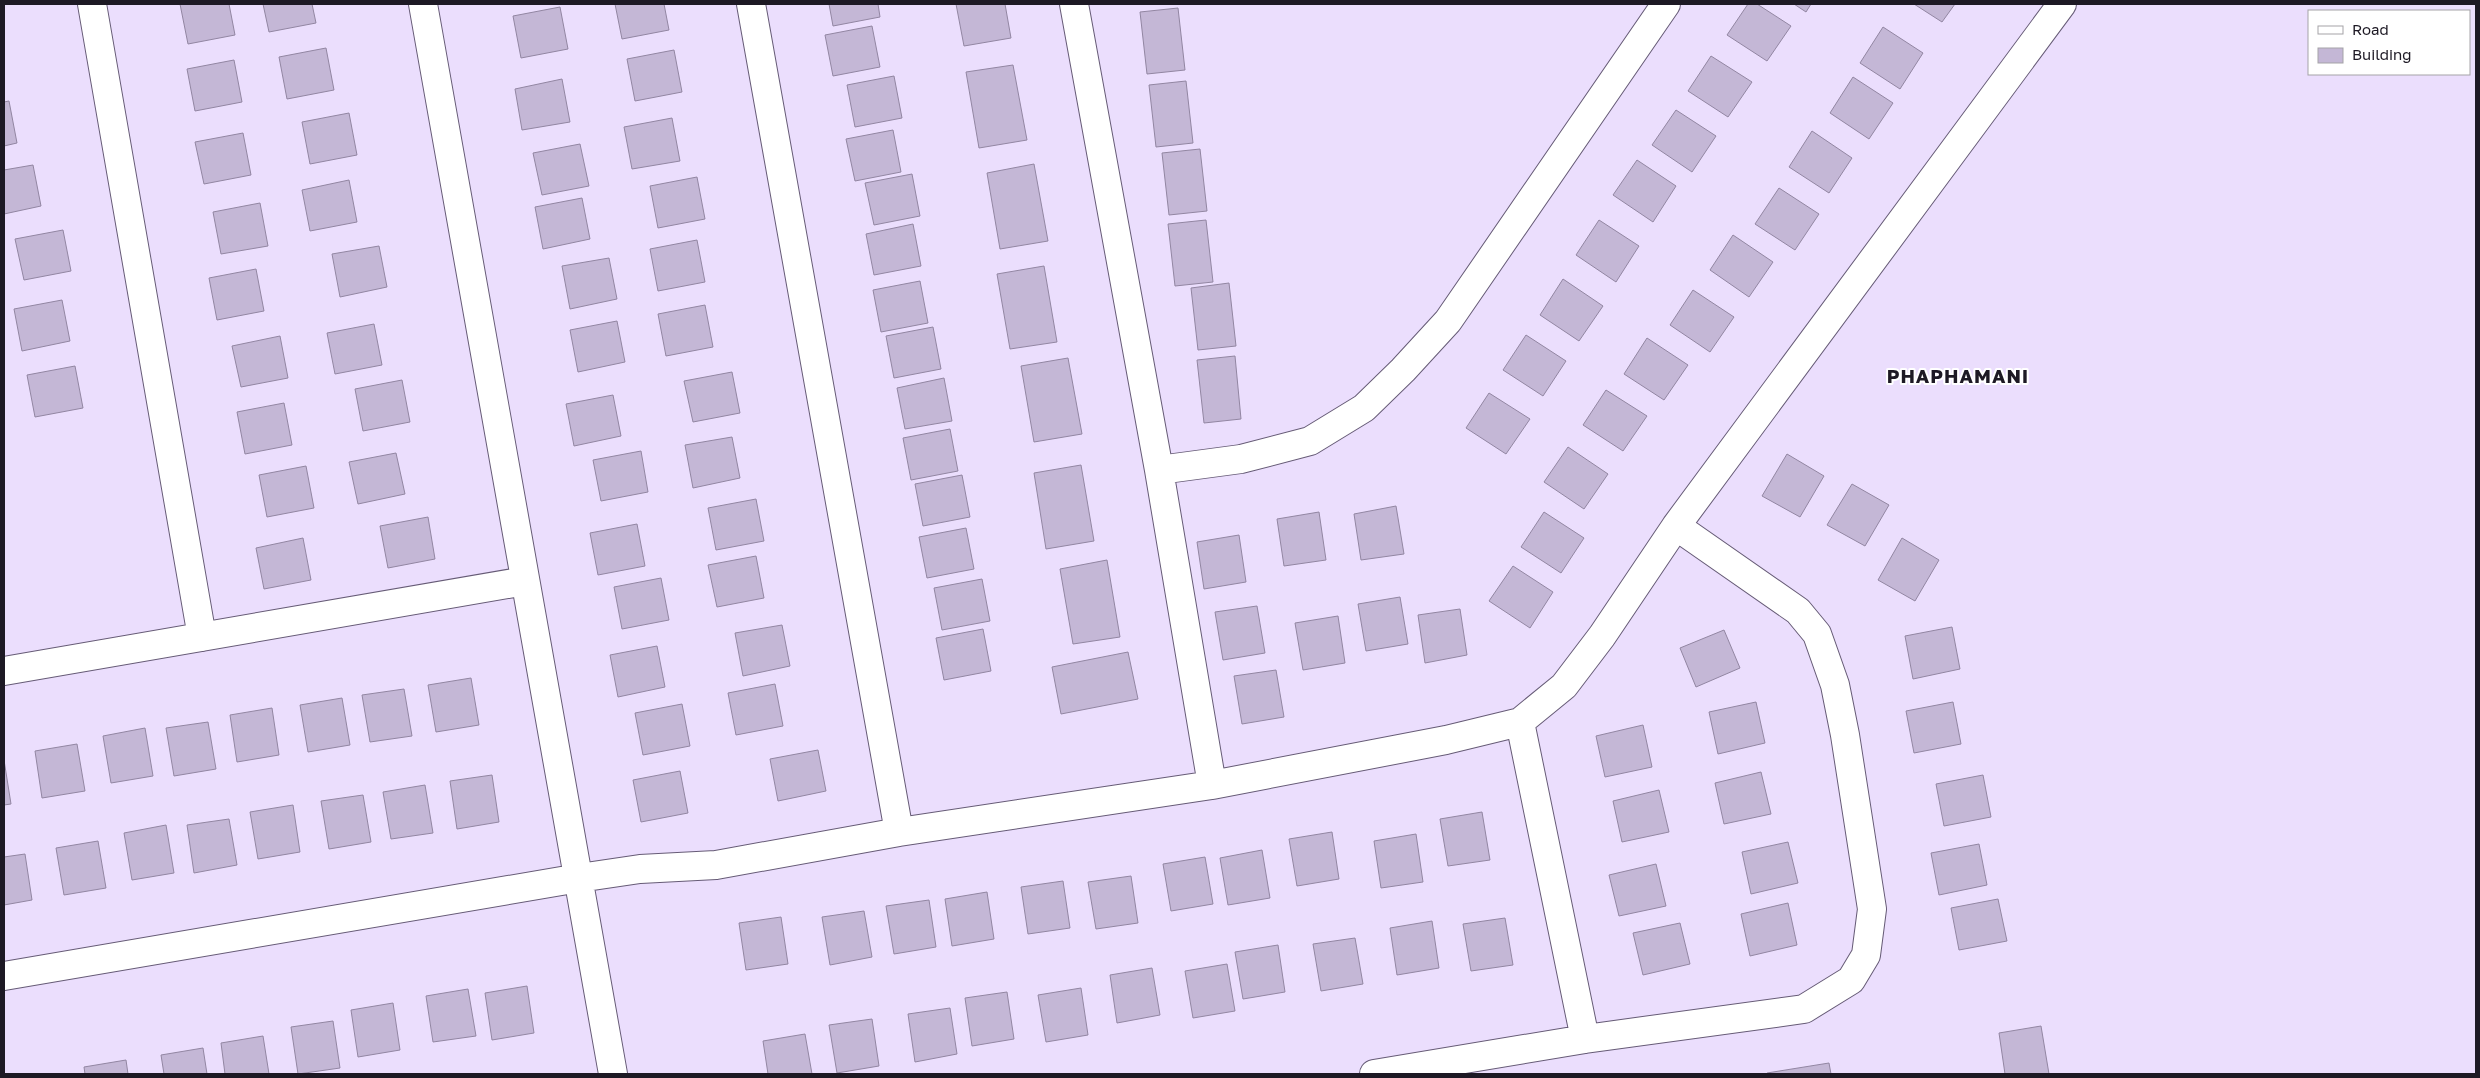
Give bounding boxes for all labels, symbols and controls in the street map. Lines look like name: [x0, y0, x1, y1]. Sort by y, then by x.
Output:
legend: [2308, 10, 2470, 75]
text: Road: [2352, 20, 2389, 38]
text: Building: [2352, 45, 2412, 63]
district label: PHAPHAMANI: [1887, 364, 2029, 387]

